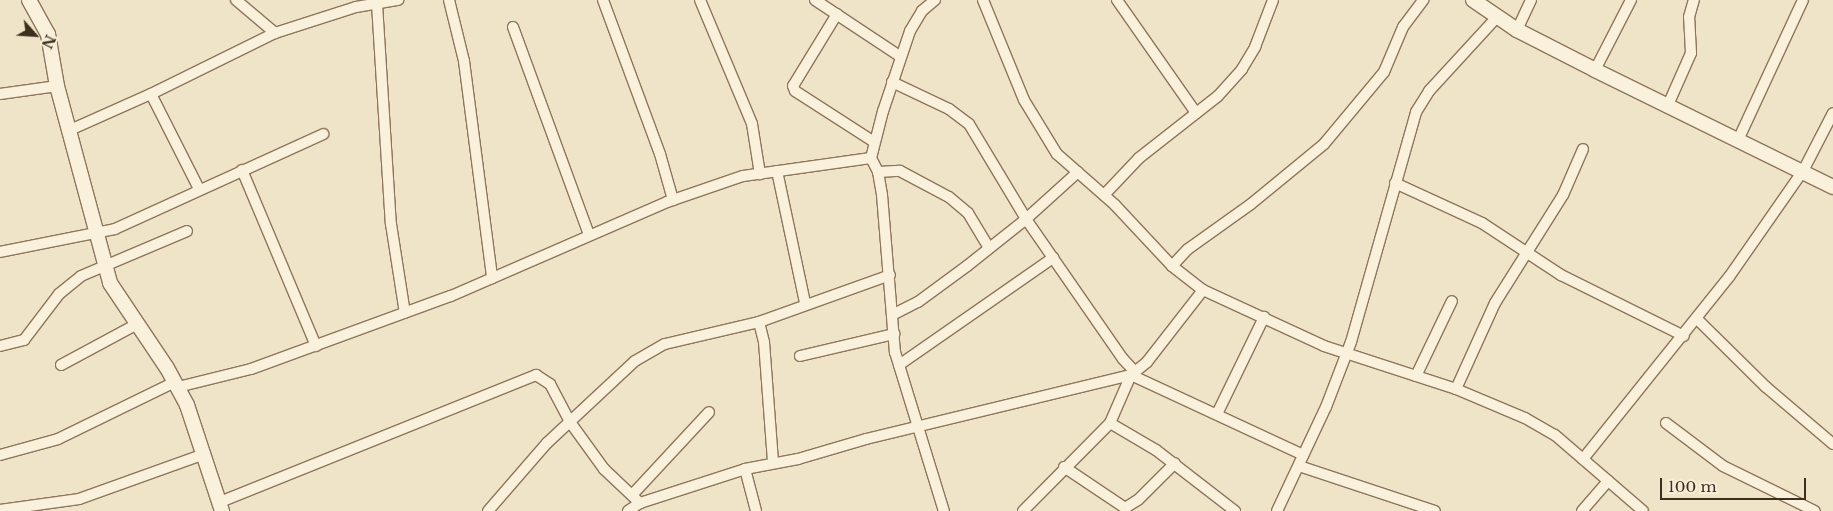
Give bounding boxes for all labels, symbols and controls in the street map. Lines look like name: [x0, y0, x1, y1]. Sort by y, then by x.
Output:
north arrow: [10, 10, 60, 60]
text: N: [38, 32, 59, 51]
scale bar: [1663, 468, 1809, 500]
text: 100 m: [1668, 477, 1717, 496]

